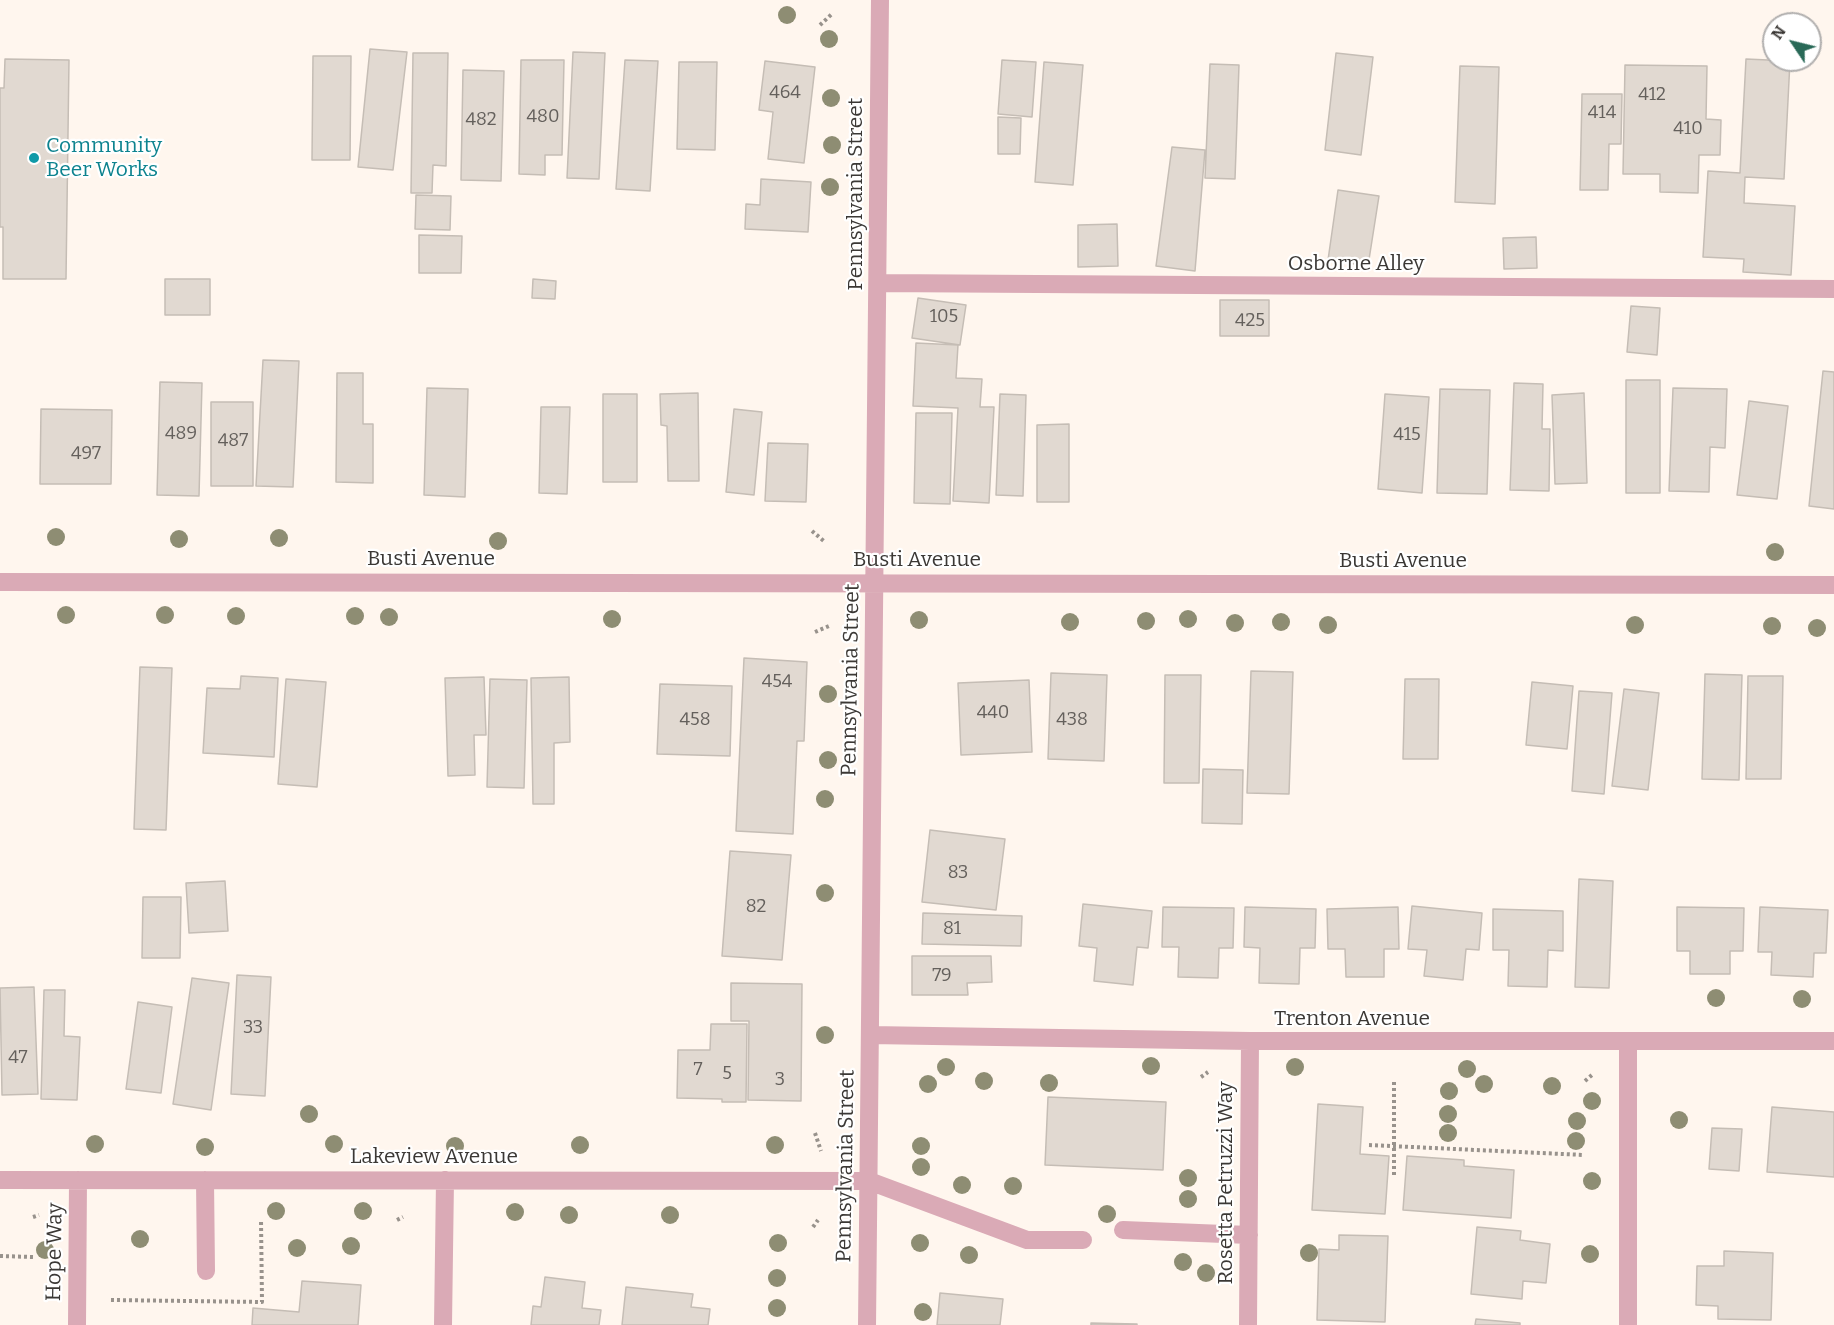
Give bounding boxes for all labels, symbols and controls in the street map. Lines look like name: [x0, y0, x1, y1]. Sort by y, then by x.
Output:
north arrow: [1762, 12, 1822, 72]
text: N: [1767, 22, 1790, 43]
house number: 464: [769, 82, 801, 104]
house number: 412: [1638, 84, 1666, 106]
street label: Pennsylvania Street: [843, 98, 869, 290]
house number: 414: [1588, 102, 1616, 124]
house number: 480: [527, 106, 559, 128]
house number: 482: [465, 109, 497, 131]
house number: 410: [1673, 118, 1703, 140]
place label: Community Beer Works: [46, 133, 162, 183]
marker: Community Beer Works: [27, 151, 41, 165]
street label: Osborne Alley: [1288, 251, 1424, 277]
house number: 105: [930, 306, 958, 328]
house number: 425: [1235, 310, 1265, 332]
house number: 489: [165, 423, 197, 445]
house number: 415: [1393, 424, 1421, 446]
house number: 487: [218, 430, 248, 452]
house number: 497: [71, 443, 101, 465]
street label: Busti Avenue: [367, 546, 495, 572]
street label: Busti Avenue: [853, 547, 981, 573]
street label: Busti Avenue: [1339, 548, 1467, 574]
street label: Pennsylvania Street: [837, 583, 865, 777]
house number: 454: [762, 671, 792, 693]
house number: 440: [977, 702, 1009, 724]
house number: 458: [680, 709, 710, 731]
house number: 438: [1056, 709, 1088, 731]
house number: 83: [948, 862, 968, 884]
house number: 82: [746, 896, 766, 918]
house number: 81: [943, 918, 961, 940]
house number: 79: [932, 965, 952, 987]
street label: Trenton Avenue: [1274, 1006, 1430, 1032]
house number: 33: [243, 1017, 263, 1039]
house number: 47: [8, 1047, 28, 1069]
house number: 7: [693, 1059, 703, 1081]
house number: 5: [722, 1063, 732, 1085]
house number: 3: [775, 1069, 785, 1091]
street label: Pennsylvania Street: [832, 1069, 860, 1263]
street label: Rosetta Petruzzi Way: [1213, 1081, 1239, 1285]
street label: Lakeview Avenue: [350, 1144, 518, 1170]
street label: Hope Way: [42, 1203, 68, 1301]

